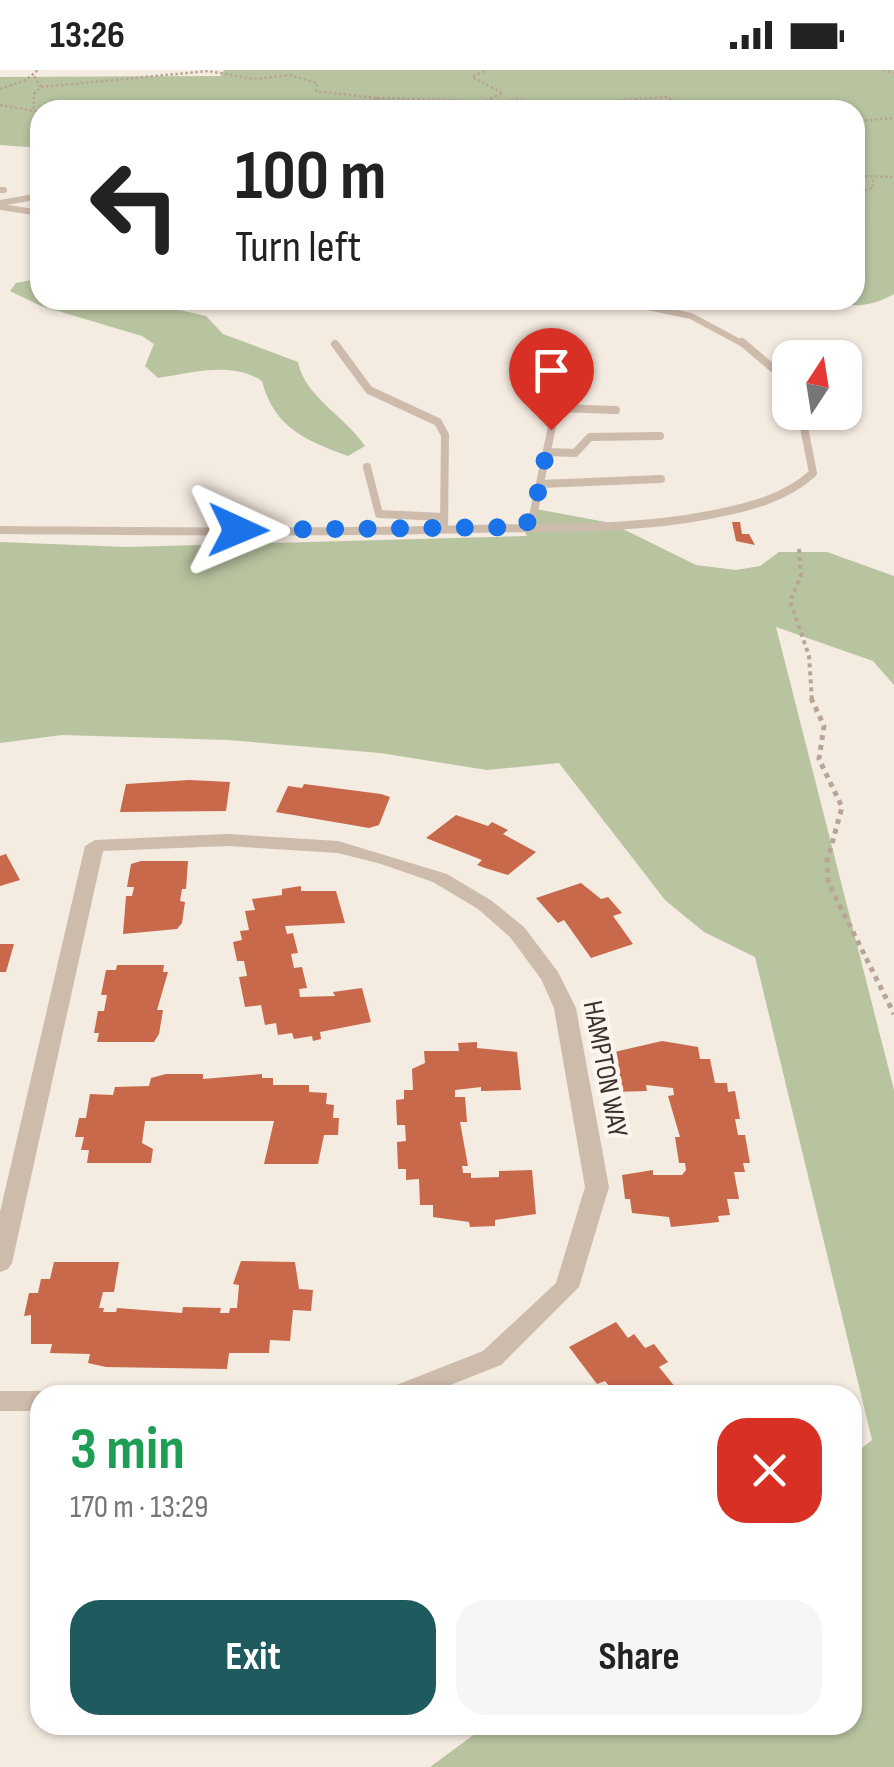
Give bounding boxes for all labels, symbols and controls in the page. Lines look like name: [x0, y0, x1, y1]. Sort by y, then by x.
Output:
text: 13:26: [50, 13, 125, 58]
text: 100 m: [235, 135, 386, 219]
icon: left: [70, 140, 200, 270]
text: Turn left: [235, 220, 361, 275]
pin: [509, 328, 594, 431]
north arrow: [772, 340, 862, 430]
map controls: [772, 340, 862, 430]
icon: arrive: [524, 343, 579, 398]
position arrow: [186, 478, 290, 582]
street label: HAMPTON WAY: [576, 998, 634, 1140]
text: 3 min: [70, 1414, 185, 1486]
button: close: [717, 1418, 822, 1523]
text: 170 m · 13:29: [70, 1488, 208, 1527]
button: Exit: [70, 1600, 436, 1715]
button: Share: [456, 1600, 822, 1715]

